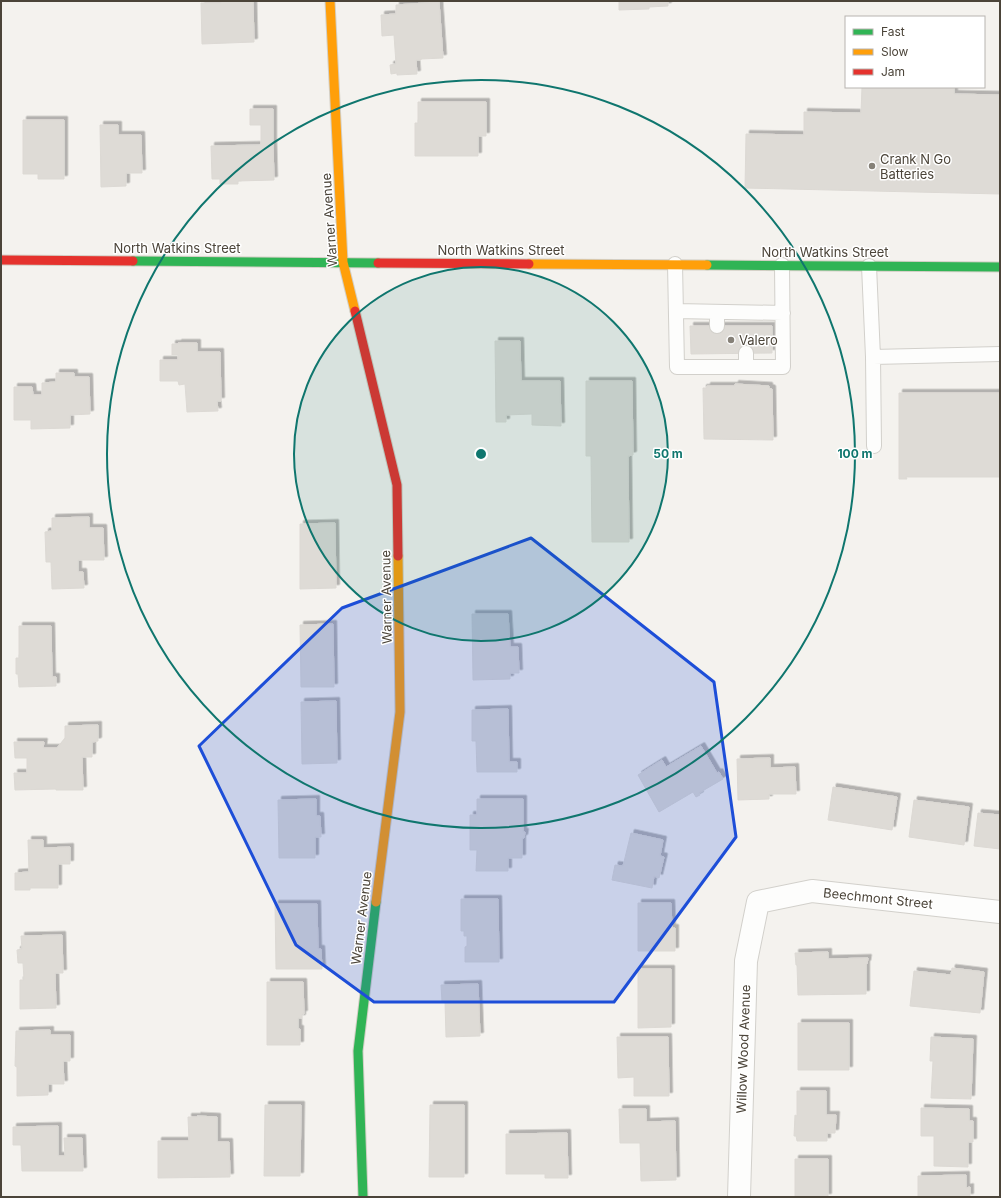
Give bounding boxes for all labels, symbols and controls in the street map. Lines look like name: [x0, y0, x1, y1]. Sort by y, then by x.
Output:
legend: [845, 16, 985, 88]
text: Fast: [881, 24, 905, 39]
text: Slow: [881, 44, 909, 59]
text: Jam: [881, 64, 905, 79]
place label: Crank N Go Batteries: [880, 151, 951, 182]
marker: Crank N Go Batteries: [867, 161, 877, 171]
street label: Warner Avenue: [318, 173, 340, 267]
street label: North Watkins Street: [113, 240, 241, 256]
street label: North Watkins Street: [437, 242, 565, 258]
street label: North Watkins Street: [761, 244, 889, 260]
place label: Valero: [739, 332, 778, 348]
marker: Valero: [726, 335, 736, 345]
text: 50 m: [653, 446, 683, 461]
text: 100 m: [837, 446, 873, 461]
centre of rings: [474, 447, 488, 461]
street label: Warner Avenue: [377, 550, 395, 644]
street label: Warner Avenue: [347, 870, 375, 966]
street label: Beechmont Street: [822, 884, 934, 912]
street label: Willow Wood Avenue: [733, 984, 753, 1114]

